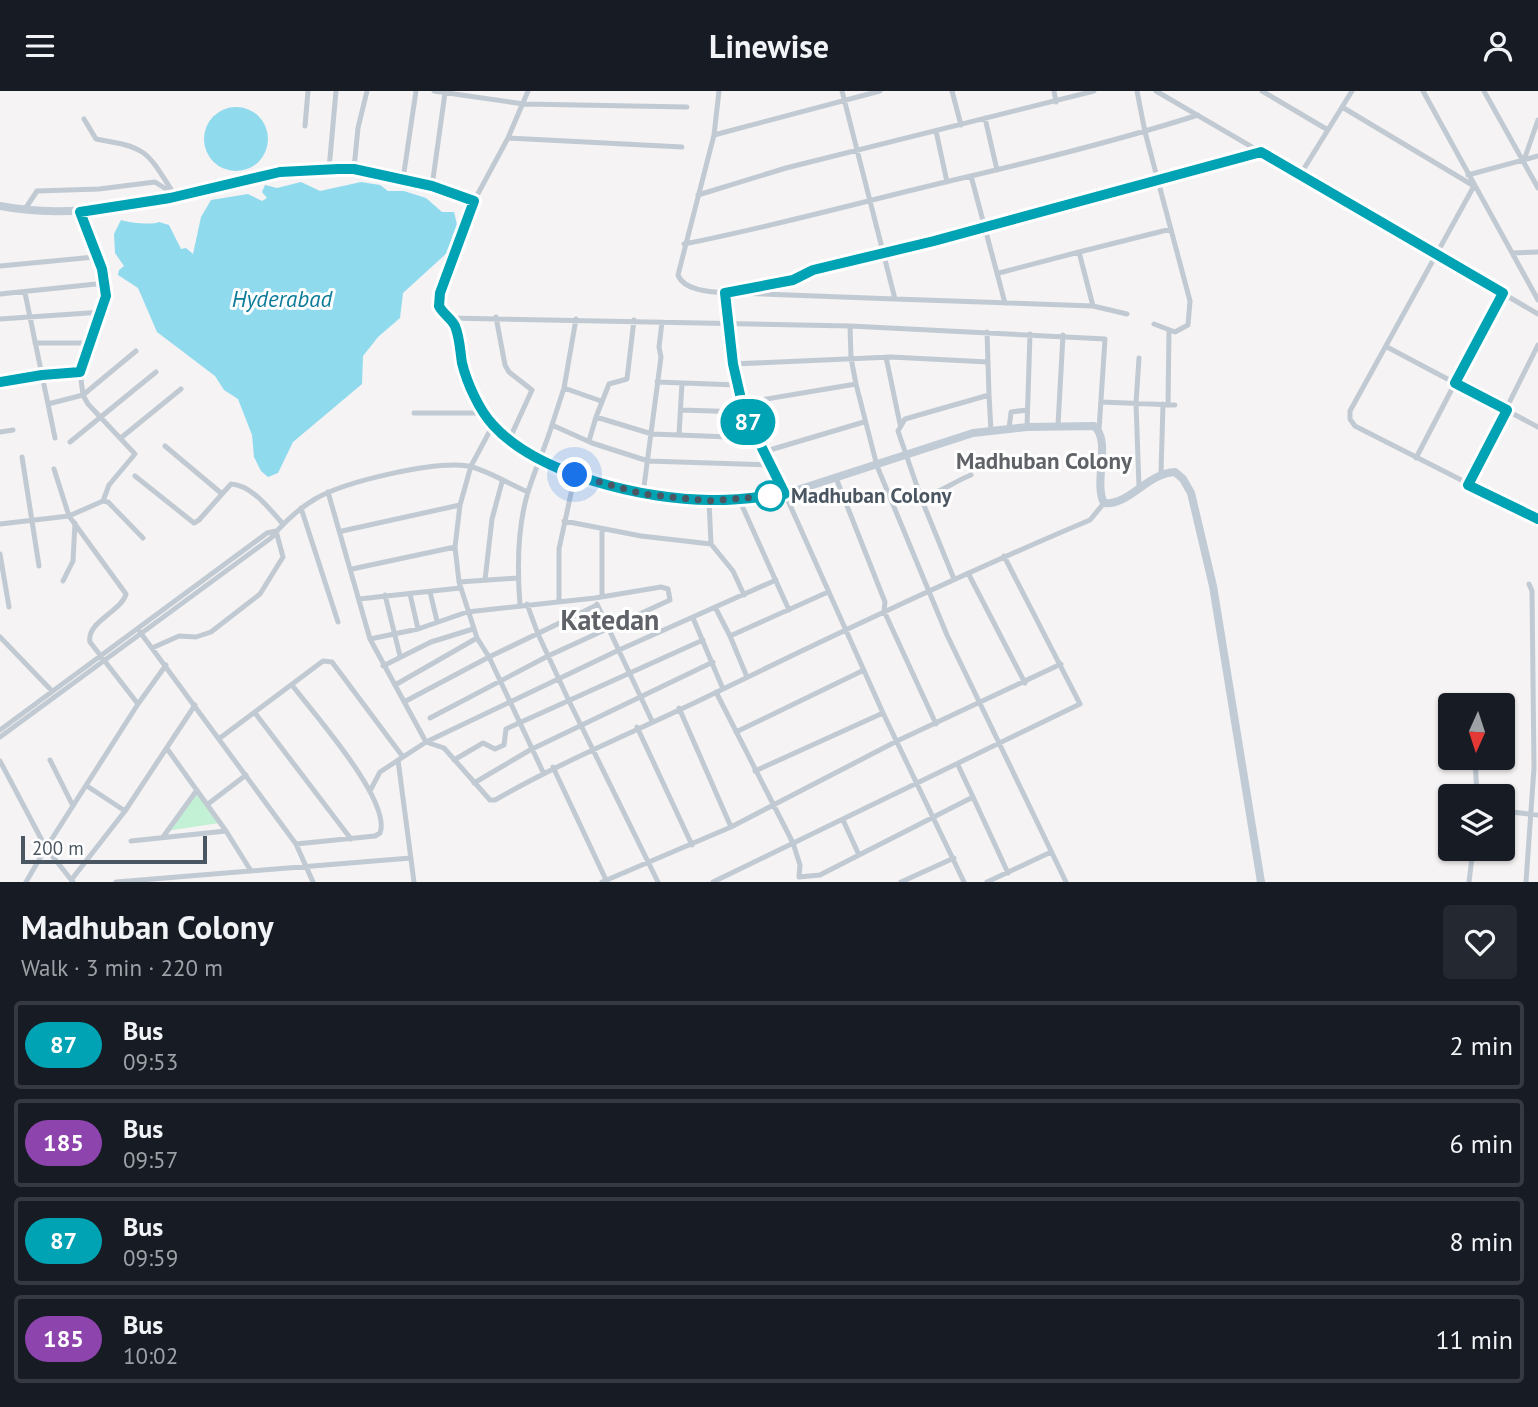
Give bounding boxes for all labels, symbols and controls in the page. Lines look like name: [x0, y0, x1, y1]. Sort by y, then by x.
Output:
text: Linewise: [709, 25, 829, 67]
icon: menu: [21, 27, 59, 65]
icon: person: [1479, 27, 1517, 65]
water label: Hyderabad: [232, 284, 333, 313]
line badge: 87: [716, 399, 780, 445]
text: 87: [734, 406, 762, 437]
district label: Madhuban Colony: [956, 446, 1133, 475]
your location: [557, 457, 592, 492]
marker: Madhuban Colony: [755, 481, 785, 511]
place label: Madhuban Colony: [791, 482, 953, 509]
district label: Katedan: [561, 601, 659, 638]
north arrow: [1438, 693, 1516, 770]
map controls: [1438, 693, 1515, 861]
button: layers: [1438, 784, 1515, 861]
scale bar: [21, 833, 206, 865]
text: 200 m: [32, 836, 84, 860]
text: Madhuban Colony: [21, 905, 273, 948]
button: heart: [1443, 905, 1517, 979]
text: Walk · 3 min · 220 m: [21, 953, 223, 982]
text: Bus: [123, 1014, 163, 1047]
text: 87: [50, 1029, 77, 1060]
text: 2 min: [1450, 1029, 1513, 1062]
text: 09:53: [123, 1047, 178, 1076]
text: Bus: [123, 1112, 163, 1145]
text: 185: [43, 1127, 84, 1158]
text: 6 min: [1450, 1127, 1513, 1160]
text: 09:57: [123, 1145, 178, 1174]
text: Bus: [123, 1210, 163, 1243]
text: 87: [50, 1225, 77, 1256]
text: 8 min: [1450, 1225, 1513, 1258]
text: 09:59: [123, 1243, 178, 1272]
text: Bus: [123, 1308, 163, 1341]
text: 185: [43, 1323, 84, 1354]
text: 11 min: [1435, 1323, 1513, 1356]
text: 10:02: [123, 1341, 178, 1370]

